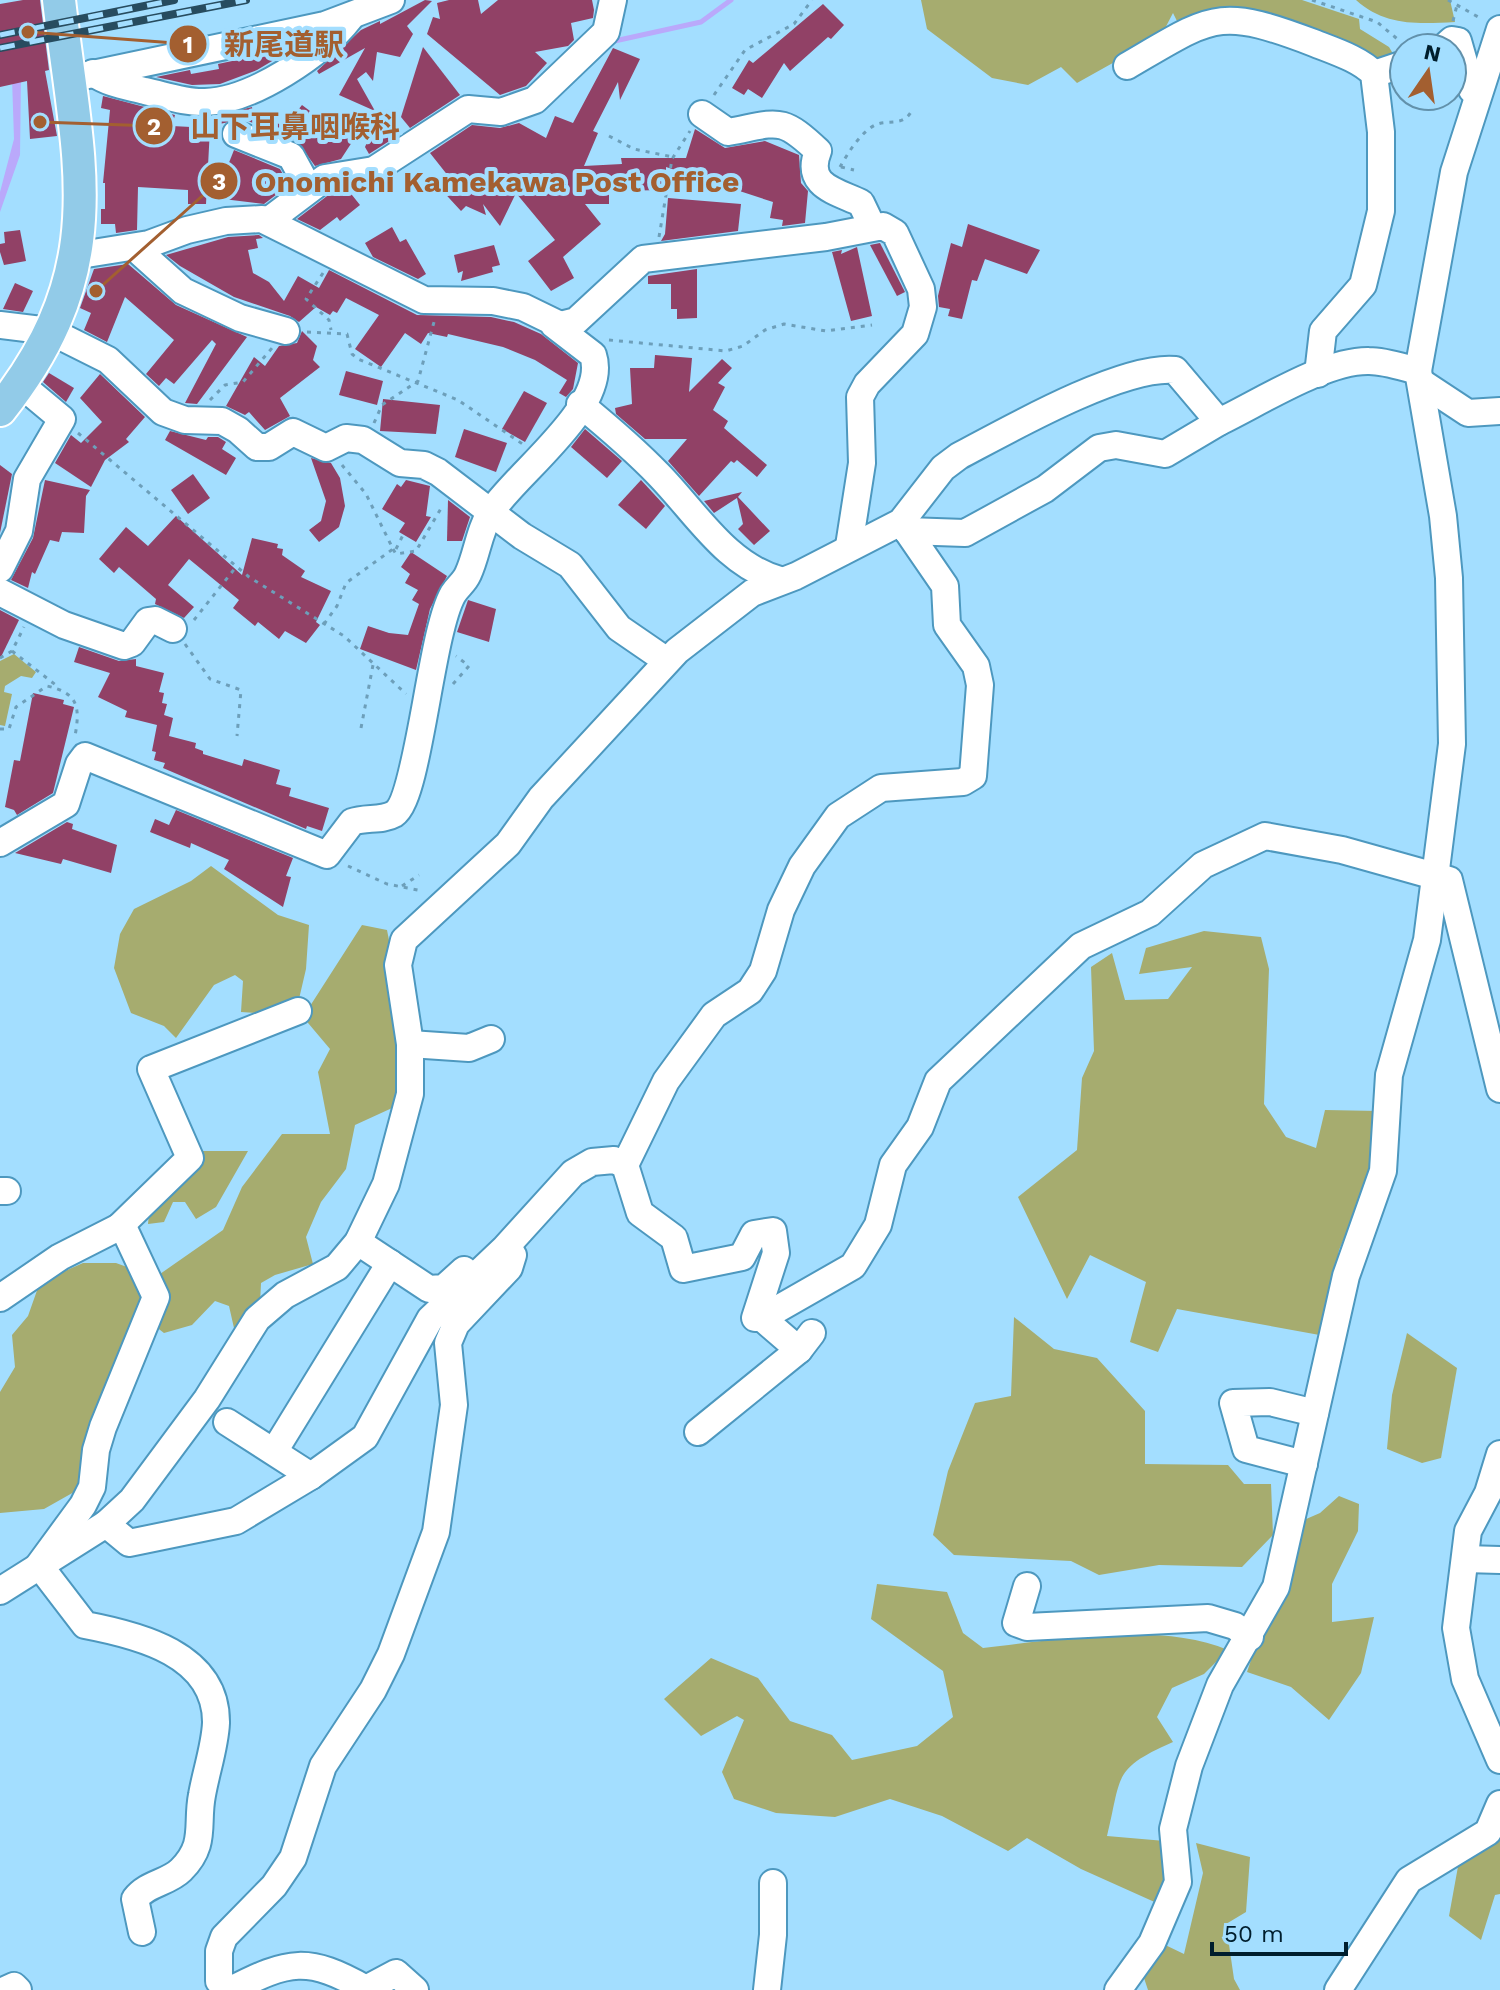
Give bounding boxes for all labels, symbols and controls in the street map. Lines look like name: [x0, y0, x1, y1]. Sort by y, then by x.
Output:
callout: 新尾道駅: [168, 17, 360, 71]
text: 新尾道駅: [224, 27, 344, 62]
text: 1: [183, 31, 193, 59]
north arrow: [1388, 32, 1468, 112]
text: N: [1422, 39, 1443, 67]
callout: 山下耳鼻咽喉科: [134, 99, 416, 153]
text: 山下耳鼻咽喉科: [190, 109, 400, 144]
text: 2: [147, 113, 161, 141]
callout: Onomichi Kamekawa Post Office: [199, 154, 756, 208]
text: Onomichi Kamekawa Post Office: [255, 164, 739, 199]
text: 3: [212, 168, 226, 196]
scale bar: [1212, 1906, 1346, 1956]
text: 50 m: [1224, 1920, 1284, 1948]

